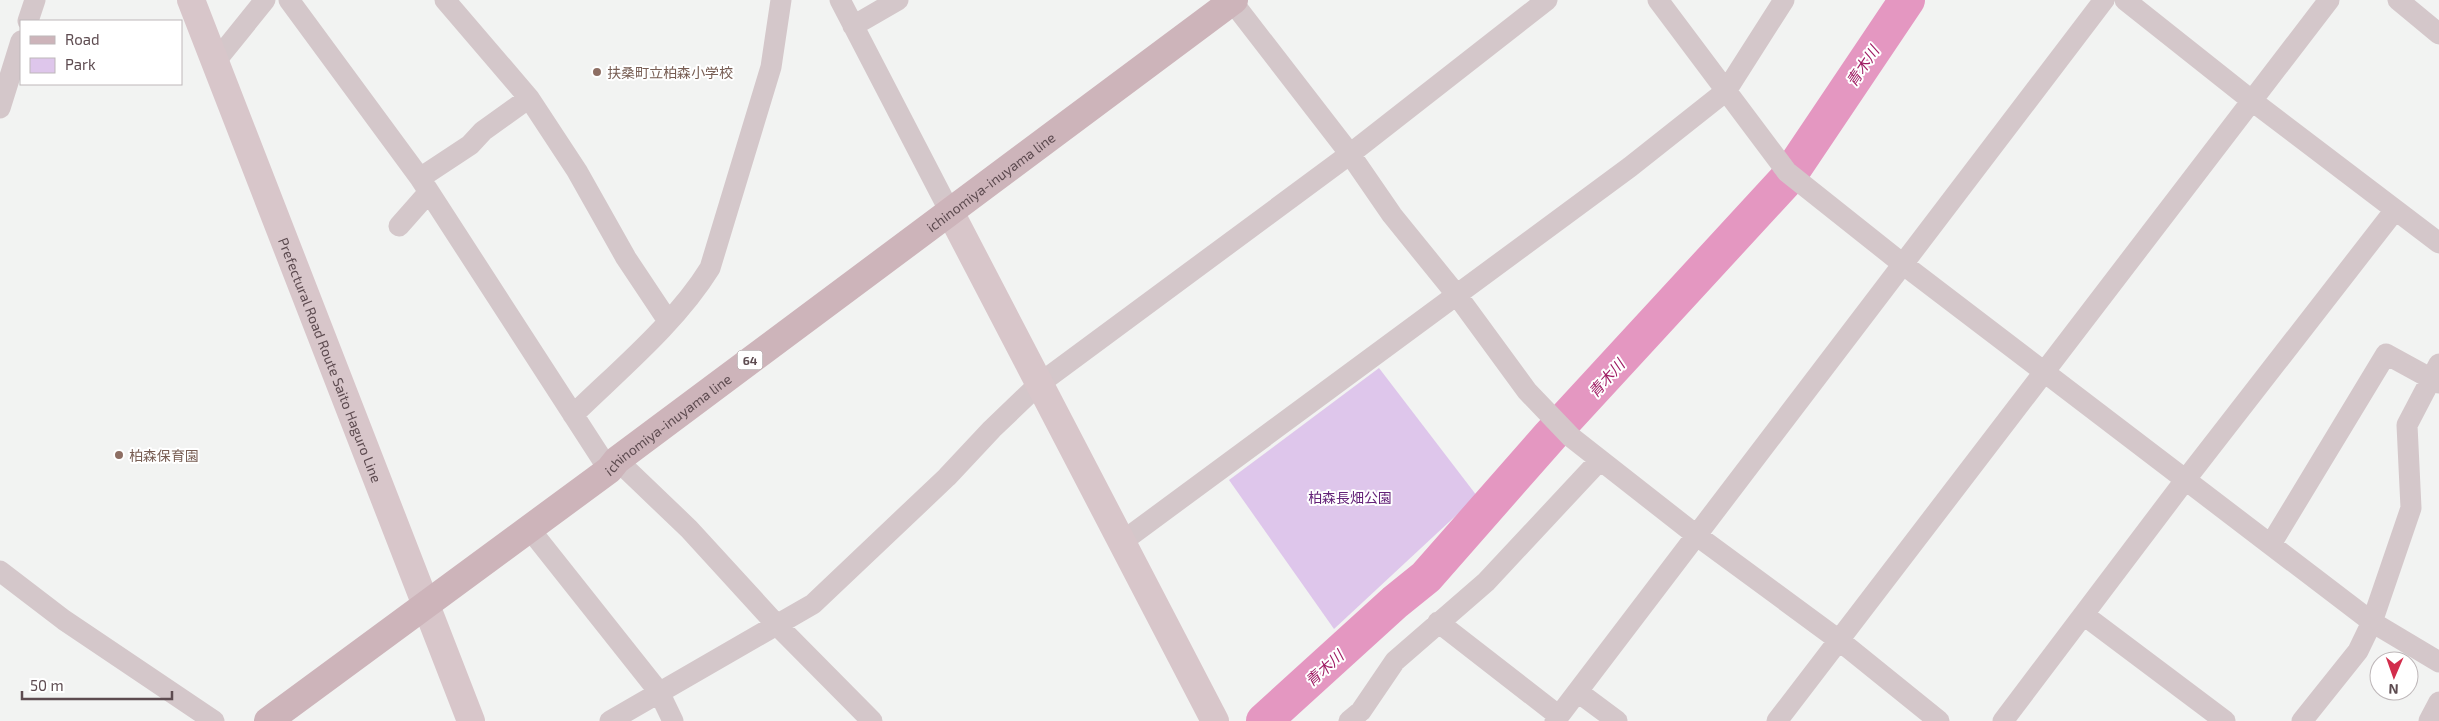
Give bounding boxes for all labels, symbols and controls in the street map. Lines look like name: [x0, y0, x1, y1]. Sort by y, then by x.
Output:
legend: [20, 20, 182, 85]
text: Road: [65, 30, 100, 48]
water label: 青木川: [1842, 41, 1883, 90]
text: Park: [65, 55, 96, 73]
place label: 扶桑町立柏森小学校: [607, 64, 733, 81]
marker: 扶桑町立柏森小学校: [591, 66, 603, 78]
street label: ichinomiya-inuyama line: [923, 128, 1058, 235]
street label: Prefectural Road Route Saito Haguro Line: [275, 235, 386, 485]
road number: 64: [738, 350, 762, 370]
water label: 青木川: [1584, 354, 1629, 401]
street label: ichinomiya-inuyama line: [601, 370, 734, 479]
place label: 柏森保育園: [129, 447, 199, 464]
marker: 柏森保育園: [113, 449, 125, 461]
park label: 柏森長畑公園: [1308, 489, 1392, 506]
water label: 青木川: [1301, 645, 1348, 690]
north arrow: [2369, 651, 2419, 701]
scale bar: [22, 668, 172, 700]
text: 50 m: [30, 676, 64, 694]
text: N: [2388, 681, 2399, 698]

